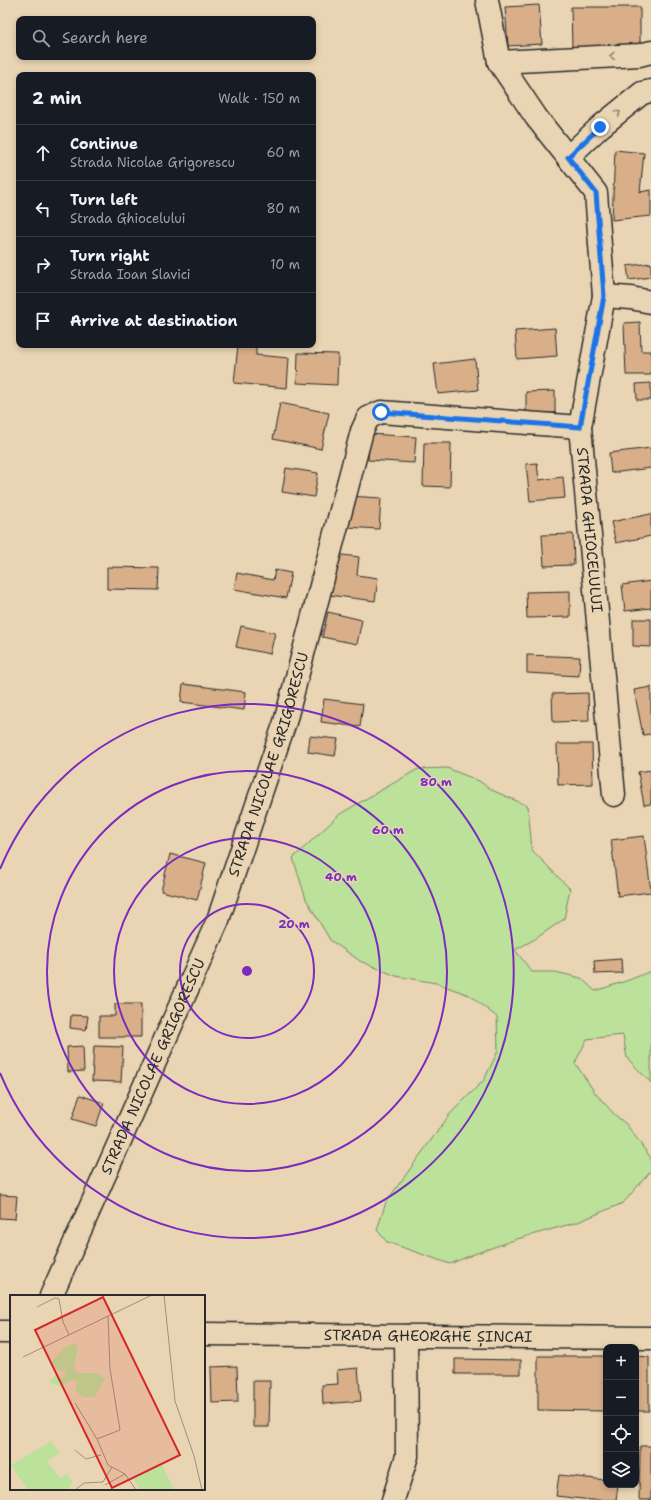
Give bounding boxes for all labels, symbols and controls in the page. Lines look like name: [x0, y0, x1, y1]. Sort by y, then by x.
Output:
search box: [16, 16, 316, 60]
icon: search: [30, 27, 52, 49]
text: Search here: [62, 28, 148, 48]
one-way arrow: [609, 52, 615, 60]
text: 2 min: [32, 87, 82, 109]
text: Walk · 150 m: [218, 90, 300, 107]
one-way arrow: [613, 110, 620, 117]
route end: [591, 118, 609, 136]
text: Continue: [70, 134, 138, 154]
icon: ahead: [32, 142, 54, 164]
text: 60 m: [267, 144, 300, 161]
text: Strada Nicolae Grigorescu: [70, 154, 235, 171]
text: Turn left: [70, 190, 138, 210]
icon: left: [32, 198, 54, 220]
text: 80 m: [266, 200, 300, 217]
text: Strada Ghiocelului: [70, 210, 185, 227]
text: Turn right: [70, 246, 150, 266]
icon: right: [32, 254, 54, 276]
text: 10 m: [270, 256, 300, 273]
text: Strada Ioan Slavici: [70, 266, 191, 283]
icon: arrive: [32, 310, 54, 332]
text: Arrive at destination: [70, 311, 238, 331]
route start: [372, 403, 390, 421]
street label: STRADA GHIOCELULUI: [572, 446, 607, 613]
street label: STRADA NICOLAE GRIGORESCU: [223, 650, 313, 879]
text: 80 m: [420, 774, 452, 790]
text: 60 m: [372, 822, 404, 838]
text: 40 m: [325, 869, 357, 885]
text: 20 m: [278, 916, 310, 932]
street label: STRADA NICOLAE GRIGORESCU: [96, 955, 210, 1178]
centre of rings: [240, 964, 254, 978]
inset map: [10, 1295, 205, 1490]
street label: STRADA GHEORGHE ȘINCAI: [324, 1325, 532, 1348]
map controls: [603, 1344, 639, 1488]
button: +: [603, 1344, 639, 1380]
button: −: [603, 1380, 639, 1416]
button: locate: [603, 1416, 639, 1452]
button: layers: [603, 1452, 639, 1488]

